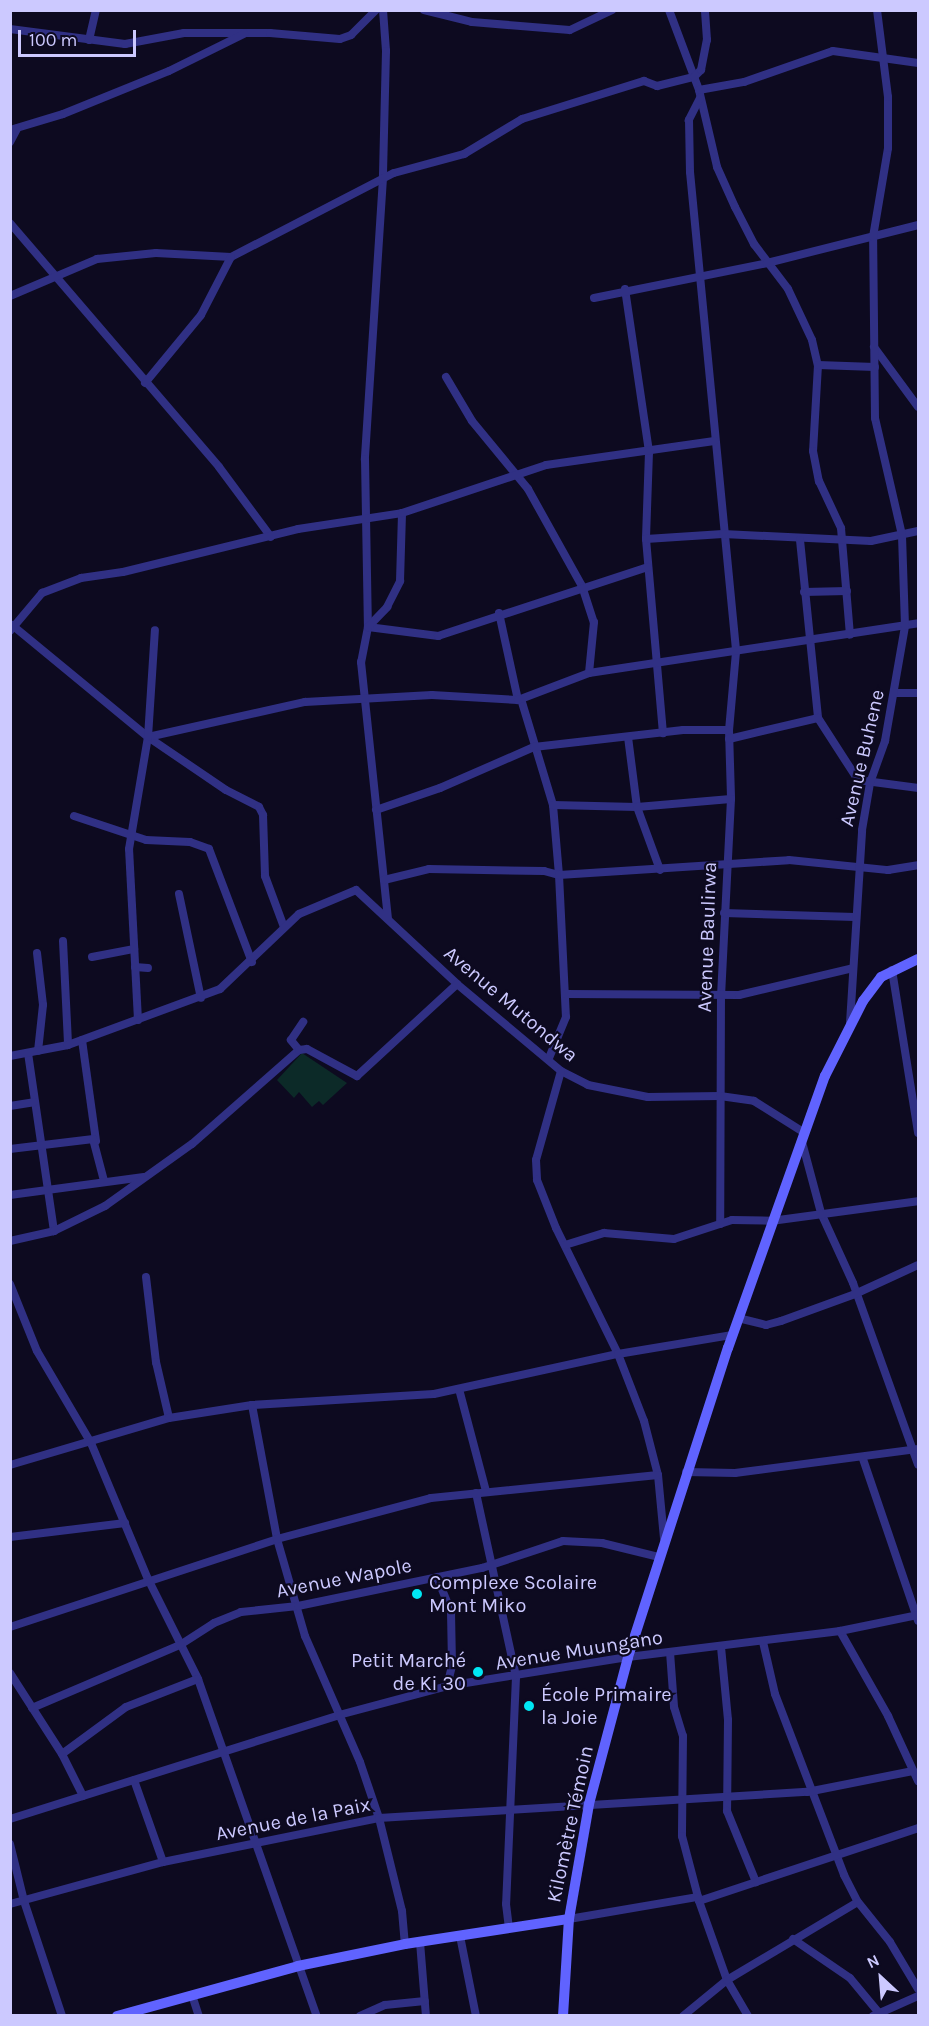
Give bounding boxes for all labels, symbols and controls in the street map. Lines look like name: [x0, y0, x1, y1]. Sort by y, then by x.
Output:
scale bar: [21, 18, 140, 56]
text: 100 m: [29, 29, 77, 51]
street label: Avenue Buhene: [835, 687, 889, 829]
street label: Avenue Baulirwa: [692, 861, 722, 1013]
street label: Avenue Mutondwa: [439, 941, 583, 1067]
street label: Avenue Wapole: [274, 1553, 414, 1603]
place label: Complexe Scolaire Mont Miko: [429, 1570, 597, 1617]
marker: Complexe Scolaire Mont Miko: [410, 1587, 424, 1601]
street label: Avenue Muungano: [494, 1625, 664, 1675]
place label: Petit Marché de Ki 30: [351, 1648, 466, 1695]
marker: Petit Marché de Ki 30: [471, 1665, 485, 1679]
place label: École Primaire la Joie: [541, 1682, 672, 1729]
marker: École Primaire la Joie: [522, 1699, 536, 1713]
street label: Kilomètre Témoin: [542, 1743, 598, 1905]
street label: Avenue de la Paix: [214, 1792, 372, 1846]
north arrow: [851, 1948, 911, 2008]
text: N: [864, 1950, 882, 1972]

